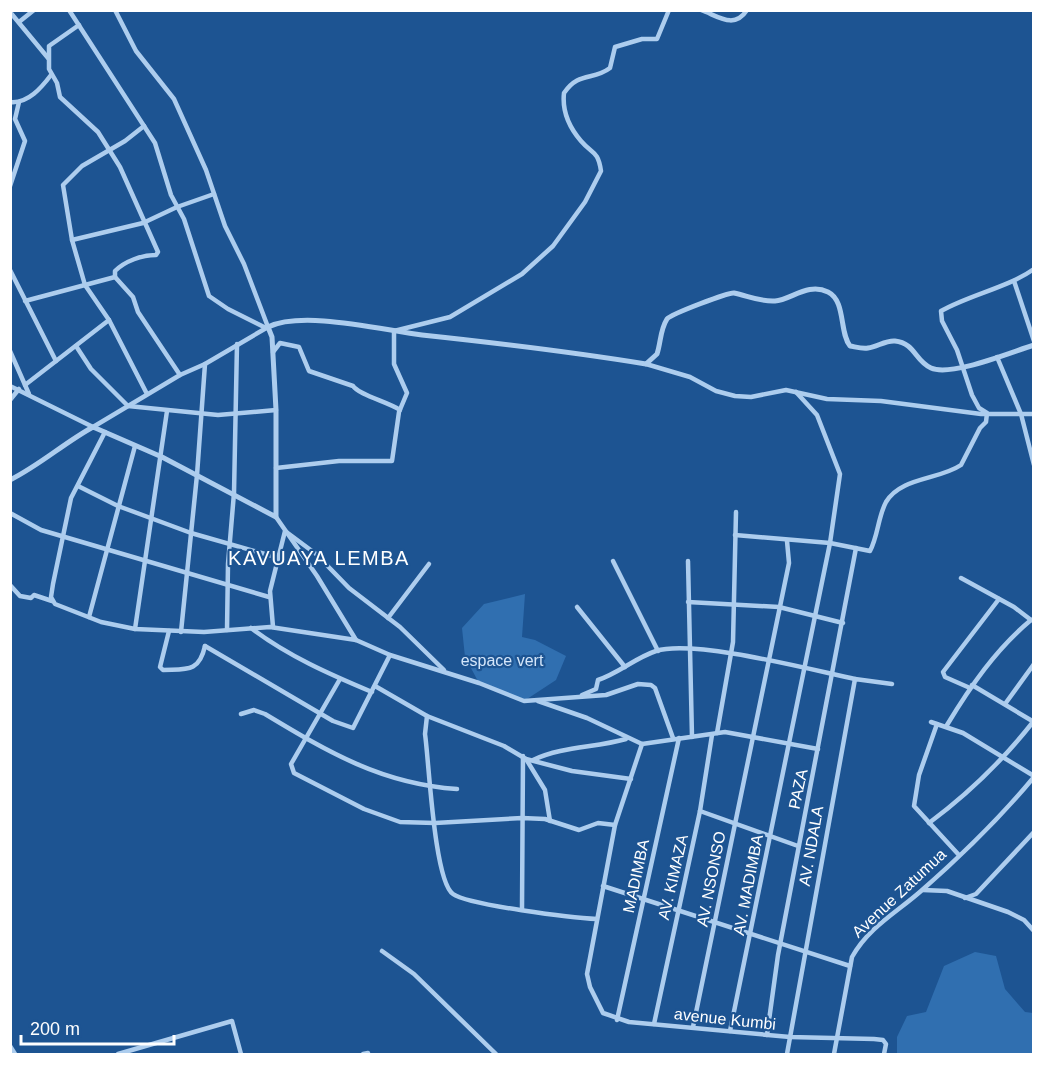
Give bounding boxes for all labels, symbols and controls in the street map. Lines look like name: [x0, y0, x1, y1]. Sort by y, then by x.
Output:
district label: KAVUAYA LEMBA: [228, 547, 410, 569]
park label: espace vert: [461, 652, 544, 669]
street label: PAZA: [785, 767, 811, 811]
street label: AV. NDALA: [796, 804, 826, 887]
street label: AV. NSONSO: [693, 830, 729, 928]
street label: AV. KIMAZA: [655, 832, 691, 921]
street label: AV. MADIMBA: [730, 833, 766, 937]
street label: MADIMBA: [620, 837, 652, 914]
street label: Avenue Zatumua: [849, 845, 949, 941]
street label: avenue Kumbi: [673, 1005, 777, 1033]
scale bar: [21, 1008, 174, 1046]
text: 200 m: [30, 1019, 80, 1039]

